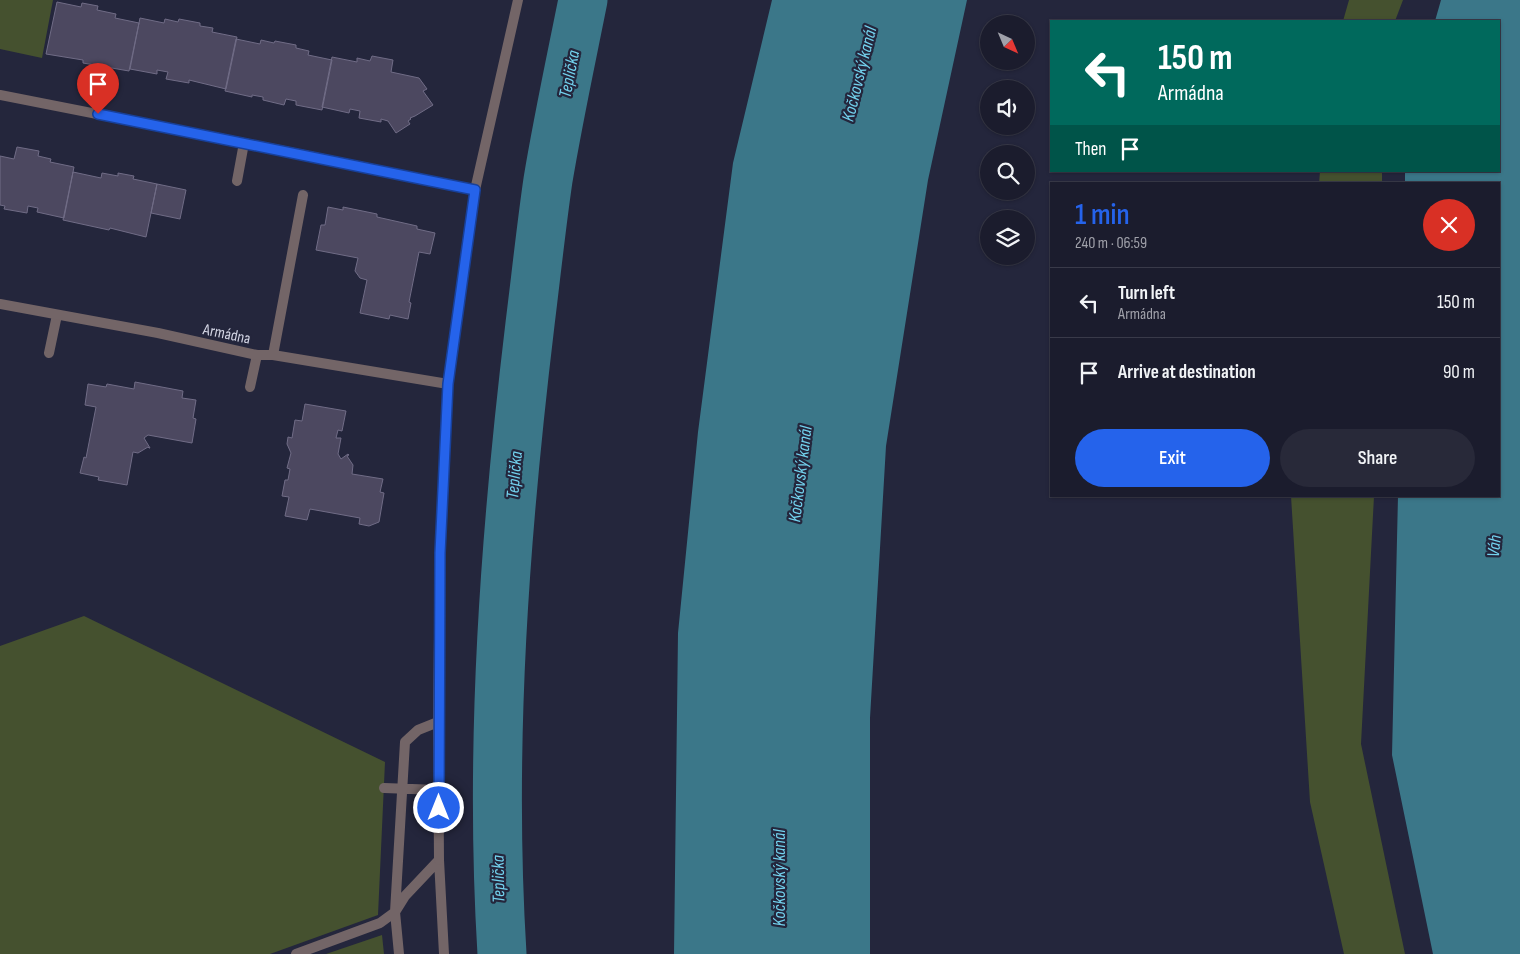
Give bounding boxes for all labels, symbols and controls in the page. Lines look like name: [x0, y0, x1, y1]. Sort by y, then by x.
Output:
north arrow: [980, 15, 1035, 70]
map controls: [980, 15, 1035, 265]
water label: Kočkovský kanál: [838, 24, 882, 124]
text: 150 m: [1158, 37, 1232, 80]
icon: left: [1075, 40, 1140, 105]
water label: Teplička: [555, 48, 585, 100]
pin: [77, 63, 119, 114]
icon: arrive: [84, 70, 112, 98]
button: sound: [980, 80, 1035, 135]
text: Armádna: [1158, 80, 1224, 107]
icon: arrive: [1116, 135, 1144, 163]
text: Then: [1075, 138, 1106, 161]
button: search: [980, 145, 1035, 200]
text: 1 min: [1075, 197, 1130, 233]
button: close: [1423, 199, 1475, 251]
button: layers: [980, 210, 1035, 265]
text: 240 m · 06:59: [1075, 234, 1147, 253]
text: Turn left: [1118, 282, 1175, 305]
icon: left: [1075, 289, 1103, 317]
text: 150 m: [1437, 291, 1475, 314]
text: Armádna: [1118, 305, 1166, 324]
street label: Armádna: [200, 320, 252, 349]
icon: arrive: [1075, 359, 1103, 387]
text: Arrive at destination: [1118, 361, 1256, 384]
text: 90 m: [1443, 361, 1475, 384]
water label: Kočkovský kanál: [784, 424, 817, 523]
button: Exit: [1075, 429, 1270, 487]
button: Share: [1280, 429, 1475, 487]
water label: Teplička: [502, 450, 527, 500]
water label: Váh: [1483, 533, 1506, 558]
position arrow: [412, 781, 464, 833]
water label: Kočkovský kanál: [769, 829, 790, 926]
water label: Teplička: [488, 854, 509, 903]

